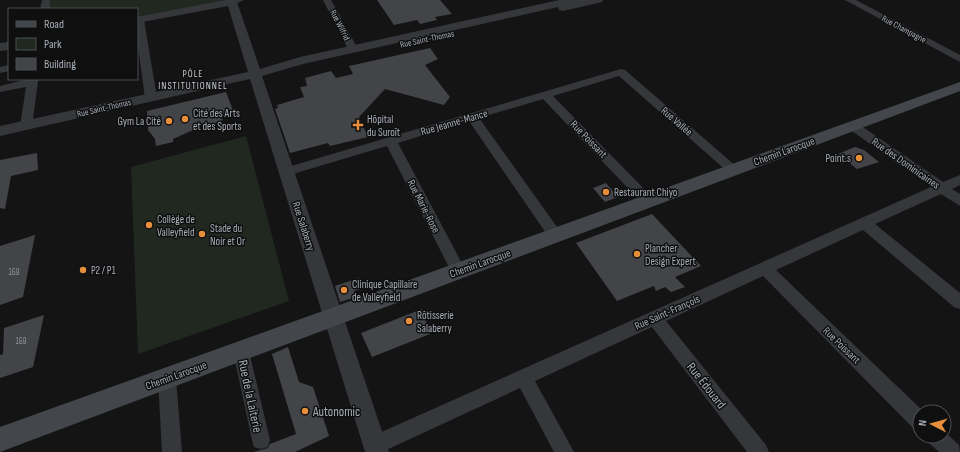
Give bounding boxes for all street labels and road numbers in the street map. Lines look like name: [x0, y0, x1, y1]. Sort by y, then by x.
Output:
street label: Rue Wilfrid: [327, 8, 352, 43]
street label: Rue Champagne: [880, 13, 928, 46]
street label: Rue Saint-Thomas: [399, 28, 455, 51]
street label: Rue Saint-Thomas: [76, 97, 132, 120]
street label: Rue Vallée: [658, 104, 695, 139]
street label: Rue Jeanne-Mance: [419, 107, 489, 138]
street label: Rue Poissant: [568, 118, 610, 161]
street label: Chemin Larocque: [752, 134, 816, 168]
street label: Rue des Dominicaines: [869, 135, 942, 192]
street label: Rue Marie-Rose: [405, 177, 443, 235]
street label: Rue Salaberry: [290, 200, 318, 253]
street label: Chemin Larocque: [448, 246, 512, 280]
street label: Rue Saint-François: [633, 292, 702, 333]
street label: Rue Poissant: [820, 324, 864, 367]
street label: Chemin Larocque: [144, 358, 208, 392]
street label: Rue de la Laiterie: [235, 359, 266, 434]
street label: Rue Édouard: [683, 359, 729, 412]

